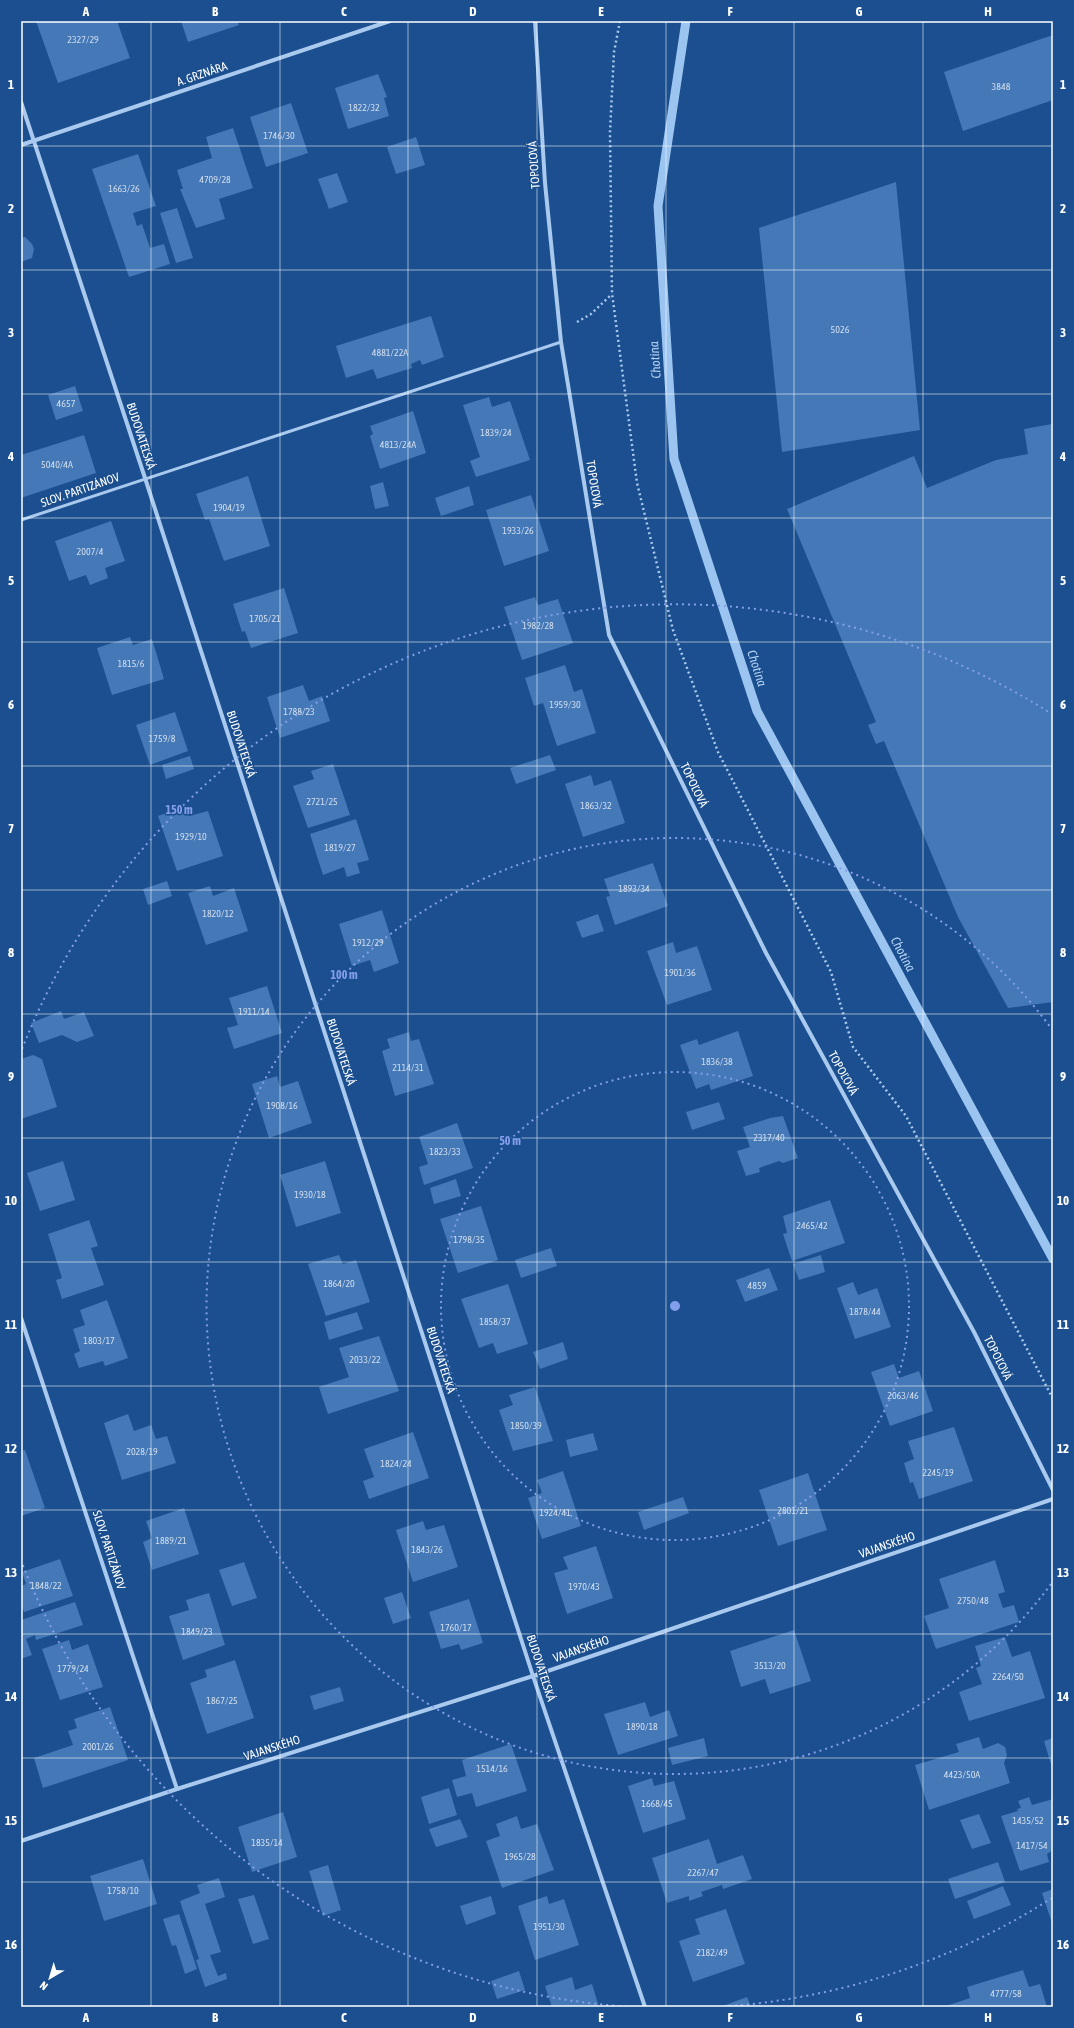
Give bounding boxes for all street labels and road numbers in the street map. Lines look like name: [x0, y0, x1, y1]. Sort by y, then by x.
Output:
street label: A. GRZNÁRA: [175, 59, 229, 89]
street label: TOPOĽOVÁ: [525, 141, 543, 189]
street label: BUDOVATEĽSKÁ: [124, 401, 158, 471]
street label: TOPOĽOVÁ: [583, 459, 605, 509]
street label: SLOV. PARTIZÁNOV: [39, 470, 121, 510]
street label: BUDOVATEĽSKÁ: [224, 709, 258, 779]
street label: TOPOĽOVÁ: [677, 760, 711, 810]
street label: BUDOVATEĽSKÁ: [324, 1017, 358, 1087]
street label: TOPOĽOVÁ: [825, 1049, 861, 1097]
street label: BUDOVATEĽSKÁ: [424, 1325, 458, 1395]
street label: TOPOĽOVÁ: [981, 1334, 1015, 1383]
street label: SLOV. PARTIZÁNOV: [90, 1509, 128, 1591]
street label: VAJANSKÉHO: [857, 1529, 917, 1561]
street label: BUDOVATEĽSKÁ: [524, 1633, 558, 1703]
street label: VAJANSKÉHO: [551, 1633, 611, 1665]
street label: VAJANSKÉHO: [242, 1732, 302, 1764]

